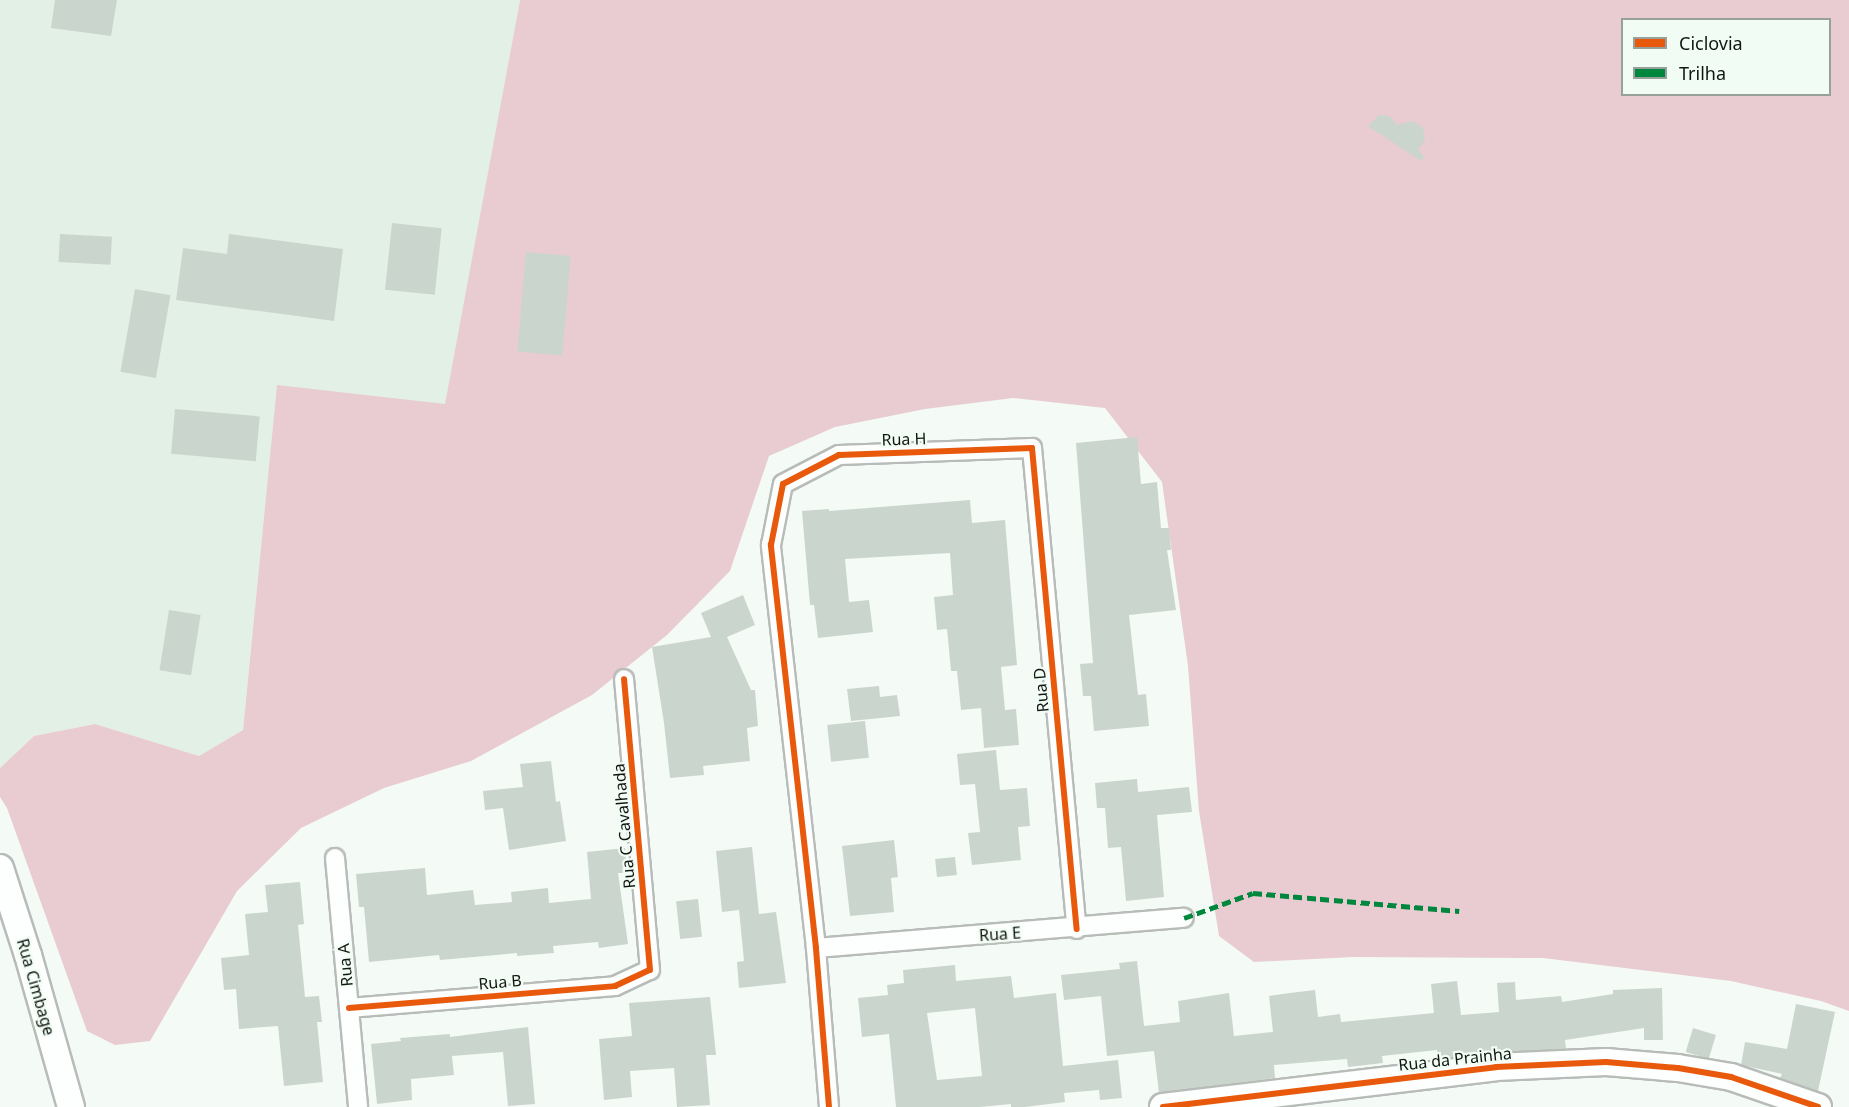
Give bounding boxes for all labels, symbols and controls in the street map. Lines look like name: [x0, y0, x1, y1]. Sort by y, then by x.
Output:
legend: [1621, 18, 1831, 96]
text: Ciclovia: [1679, 31, 1743, 55]
text: Trilha: [1679, 61, 1726, 85]
street label: Rua H: [881, 429, 927, 449]
street label: Rua D: [1029, 667, 1053, 713]
street label: Rua C Cavalhada: [609, 763, 639, 889]
street label: Rua E: [978, 923, 1022, 945]
street label: Rua Cimbage: [13, 936, 59, 1038]
street label: Rua A: [334, 943, 356, 987]
street label: Rua B: [478, 971, 522, 993]
street label: Rua da Prainha: [1397, 1044, 1513, 1074]

